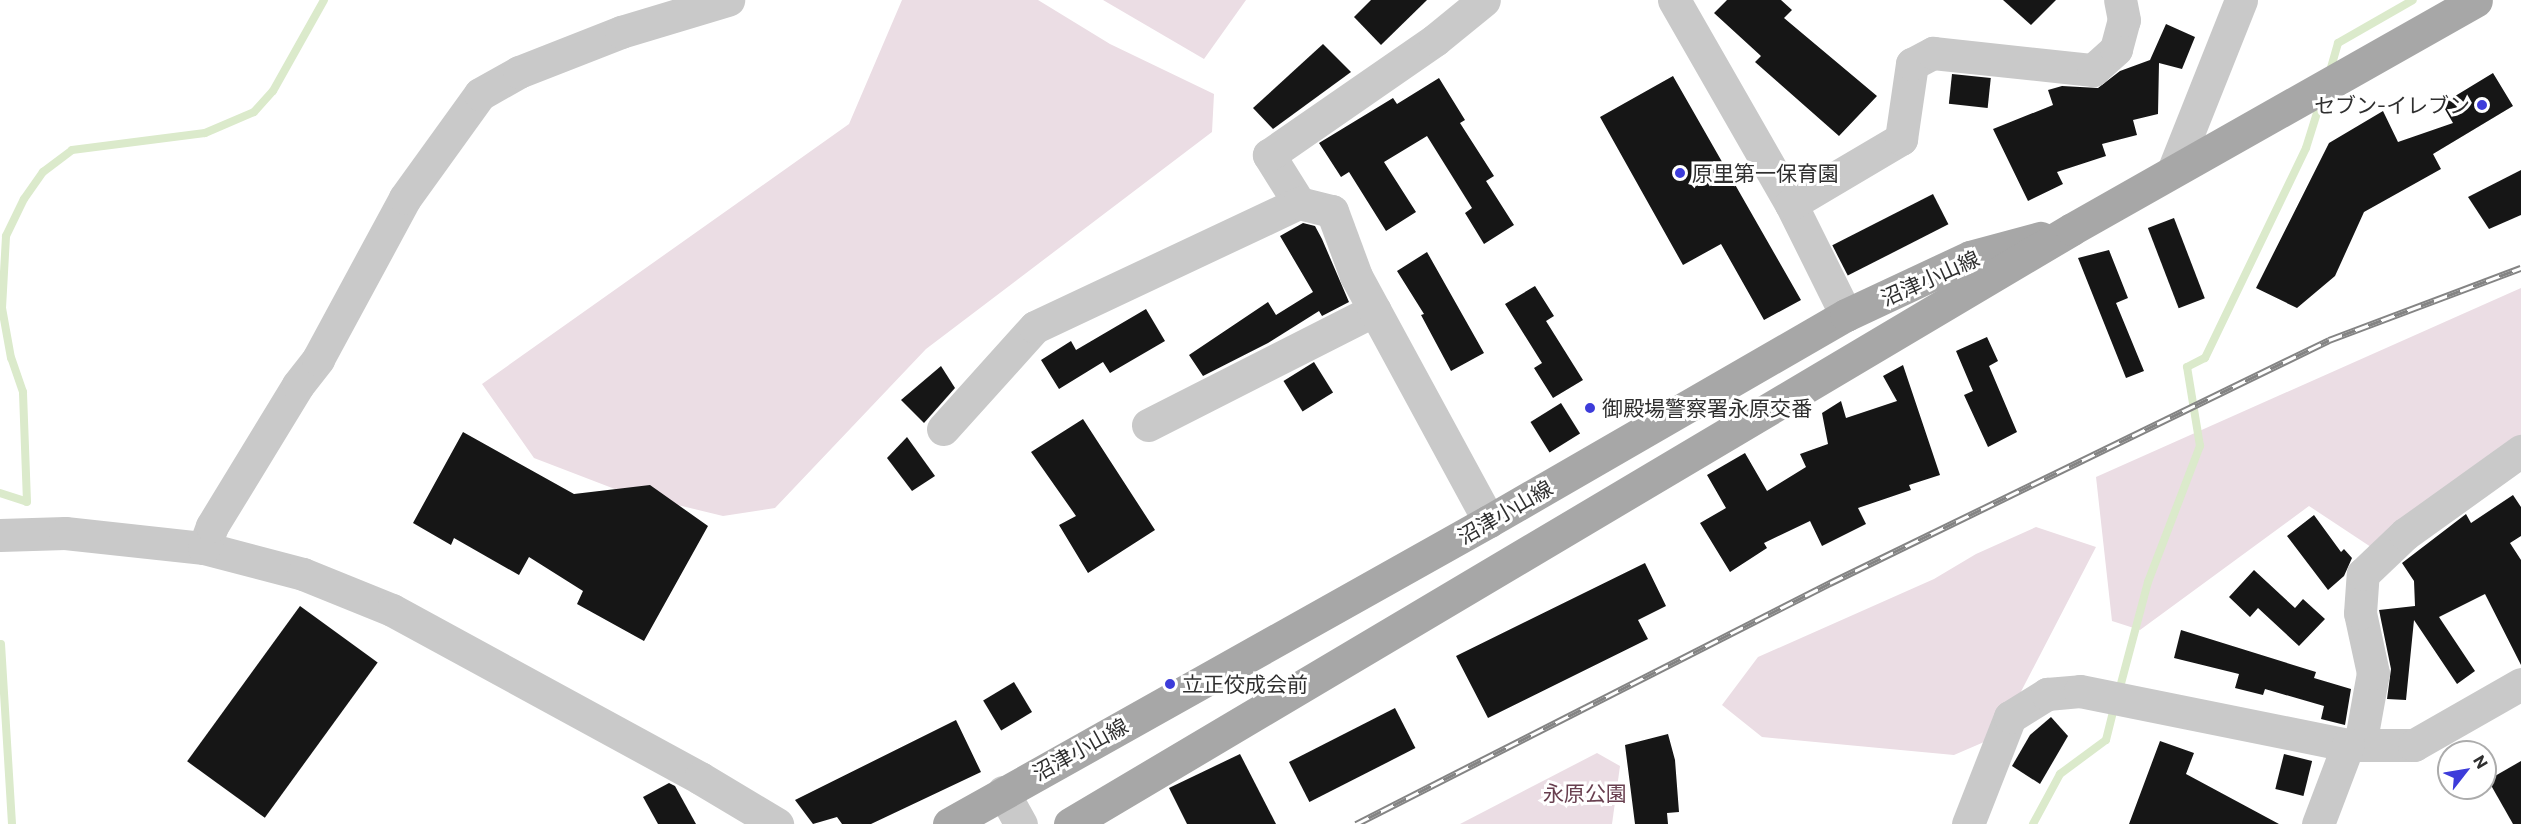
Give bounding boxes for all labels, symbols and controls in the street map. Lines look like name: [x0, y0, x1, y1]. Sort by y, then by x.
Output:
place label: セブン-イレブン: [2314, 92, 2470, 118]
marker: セブン-イレブン: [2475, 98, 2489, 112]
place label: 原里第一保育園: [1692, 160, 1839, 186]
marker: 原里第一保育園: [1673, 166, 1687, 180]
street label: 沼津小山線: [1877, 245, 1983, 311]
place label: 御殿場警察署永原交番: [1602, 395, 1812, 421]
marker: 御殿場警察署永原交番: [1583, 401, 1597, 415]
street label: 沼津小山線: [1453, 475, 1557, 549]
place label: 立正佼成会前: [1182, 671, 1308, 697]
marker: 立正佼成会前: [1163, 677, 1177, 691]
street label: 沼津小山線: [1028, 713, 1132, 785]
north arrow: [2437, 740, 2497, 800]
text: N: [2470, 751, 2492, 772]
park label: 永原公園: [1543, 780, 1627, 806]

